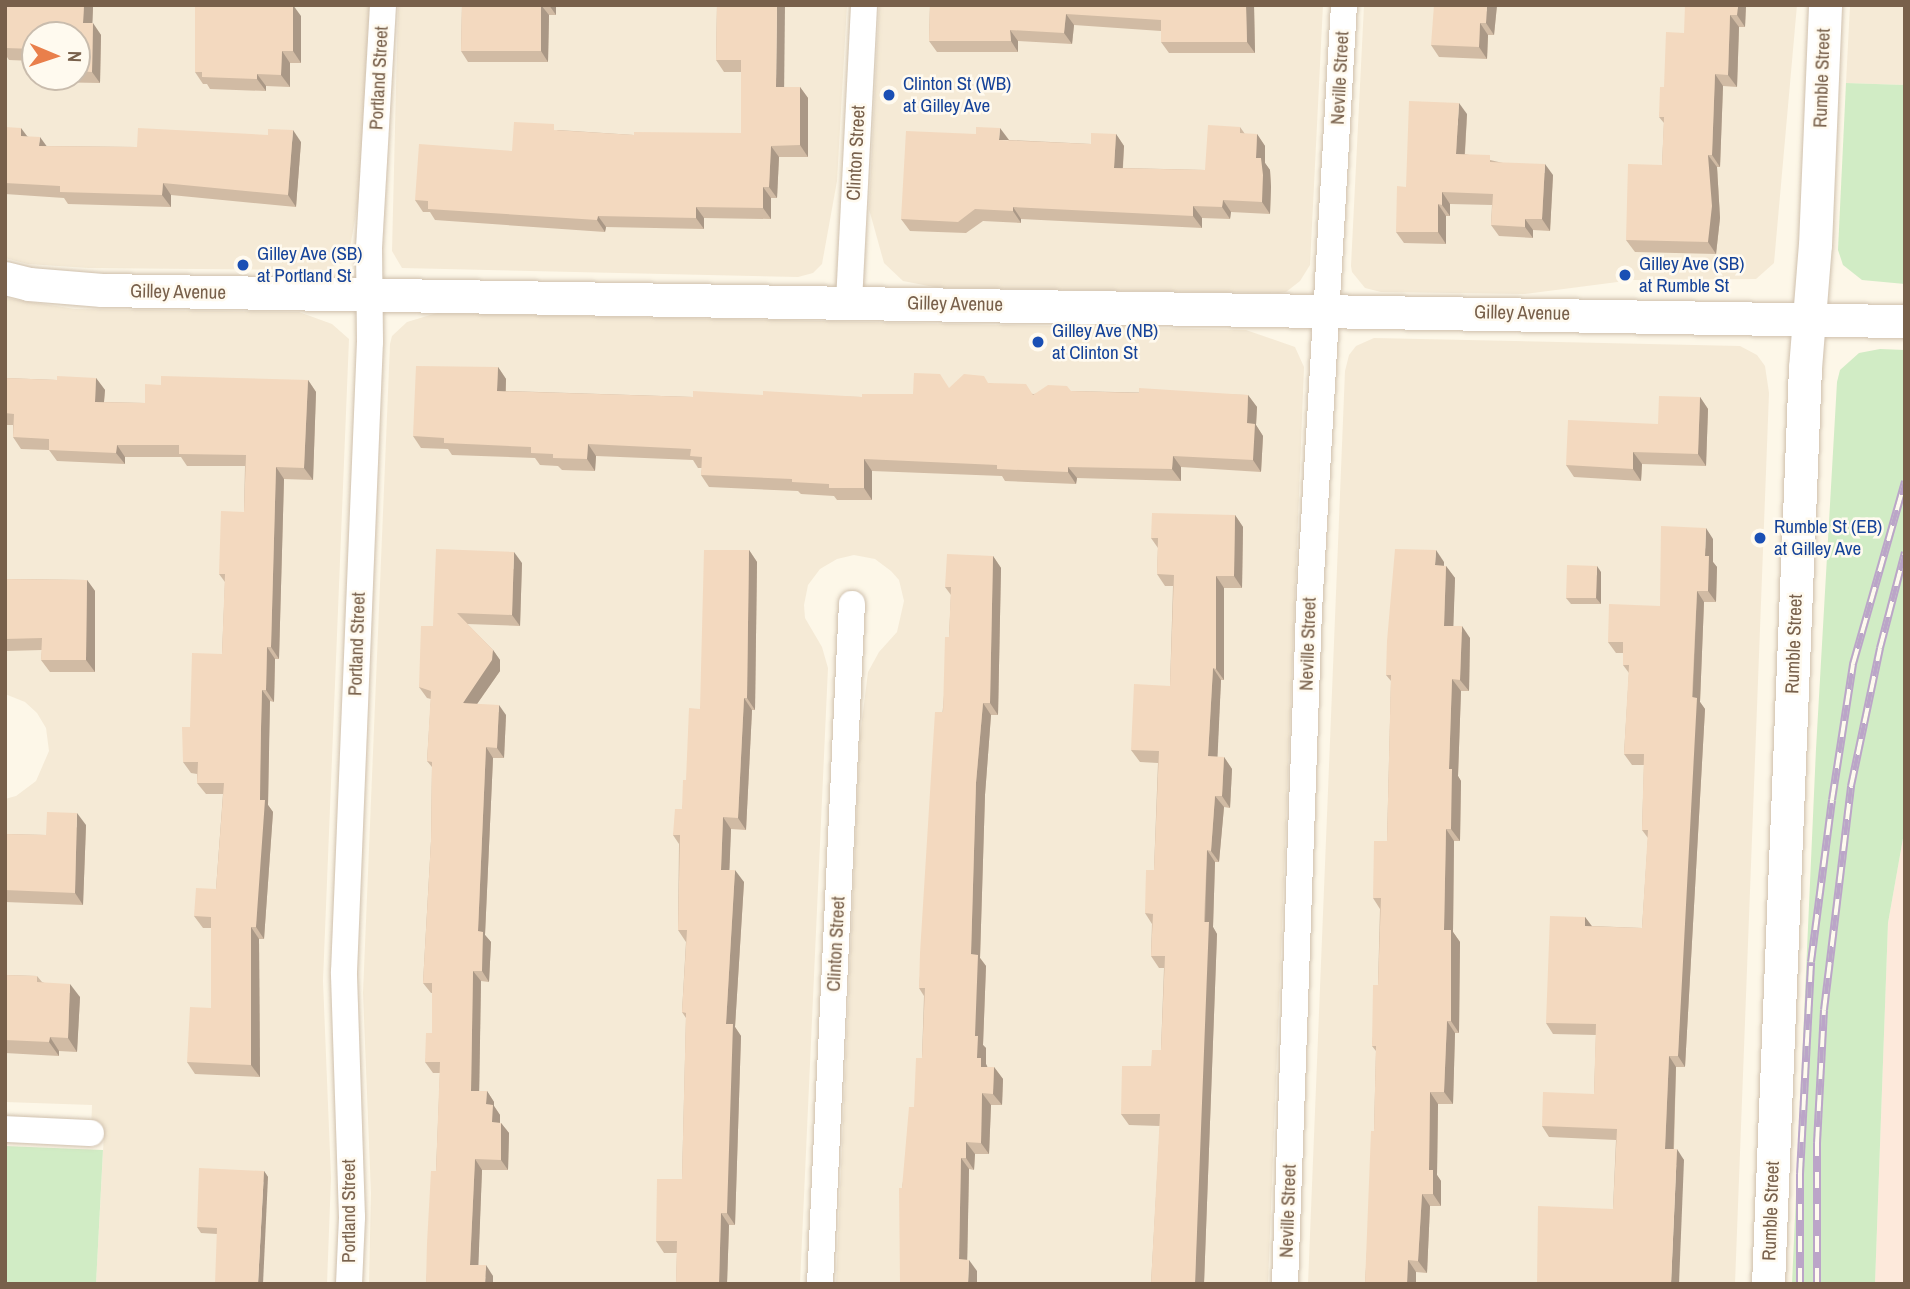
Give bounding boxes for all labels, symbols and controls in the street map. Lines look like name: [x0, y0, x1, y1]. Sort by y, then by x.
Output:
north arrow: [21, 21, 91, 91]
street label: Portland Street: [365, 26, 393, 130]
street label: Rumble Street: [1809, 28, 1835, 128]
street label: Neville Street: [1326, 31, 1354, 125]
text: N: [62, 51, 88, 63]
place label: Clinton St (WB) at Gilley Ave: [903, 73, 1011, 117]
marker: Clinton St (WB) at Gilley Ave: [881, 87, 897, 103]
street label: Clinton Street: [842, 105, 870, 201]
place label: Gilley Ave (SB) at Portland St: [257, 243, 363, 287]
place label: Gilley Ave (SB) at Rumble St: [1639, 253, 1745, 297]
marker: Gilley Ave (SB) at Portland St: [235, 257, 251, 273]
marker: Gilley Ave (SB) at Rumble St: [1617, 267, 1633, 283]
street label: Gilley Avenue: [129, 280, 227, 304]
street label: Gilley Avenue: [906, 292, 1004, 316]
street label: Gilley Avenue: [1473, 301, 1571, 325]
place label: Gilley Ave (NB) at Clinton St: [1052, 320, 1159, 364]
marker: Gilley Ave (NB) at Clinton St: [1030, 334, 1046, 350]
place label: Rumble St (EB) at Gilley Ave: [1774, 516, 1882, 560]
marker: Rumble St (EB) at Gilley Ave: [1752, 530, 1768, 546]
street label: Portland Street: [344, 592, 370, 696]
street label: Rumble Street: [1781, 594, 1807, 694]
street label: Neville Street: [1295, 597, 1321, 691]
street label: Clinton Street: [822, 896, 850, 992]
street label: Portland Street: [338, 1159, 360, 1263]
street label: Rumble Street: [1758, 1161, 1784, 1261]
street label: Neville Street: [1275, 1164, 1301, 1258]

